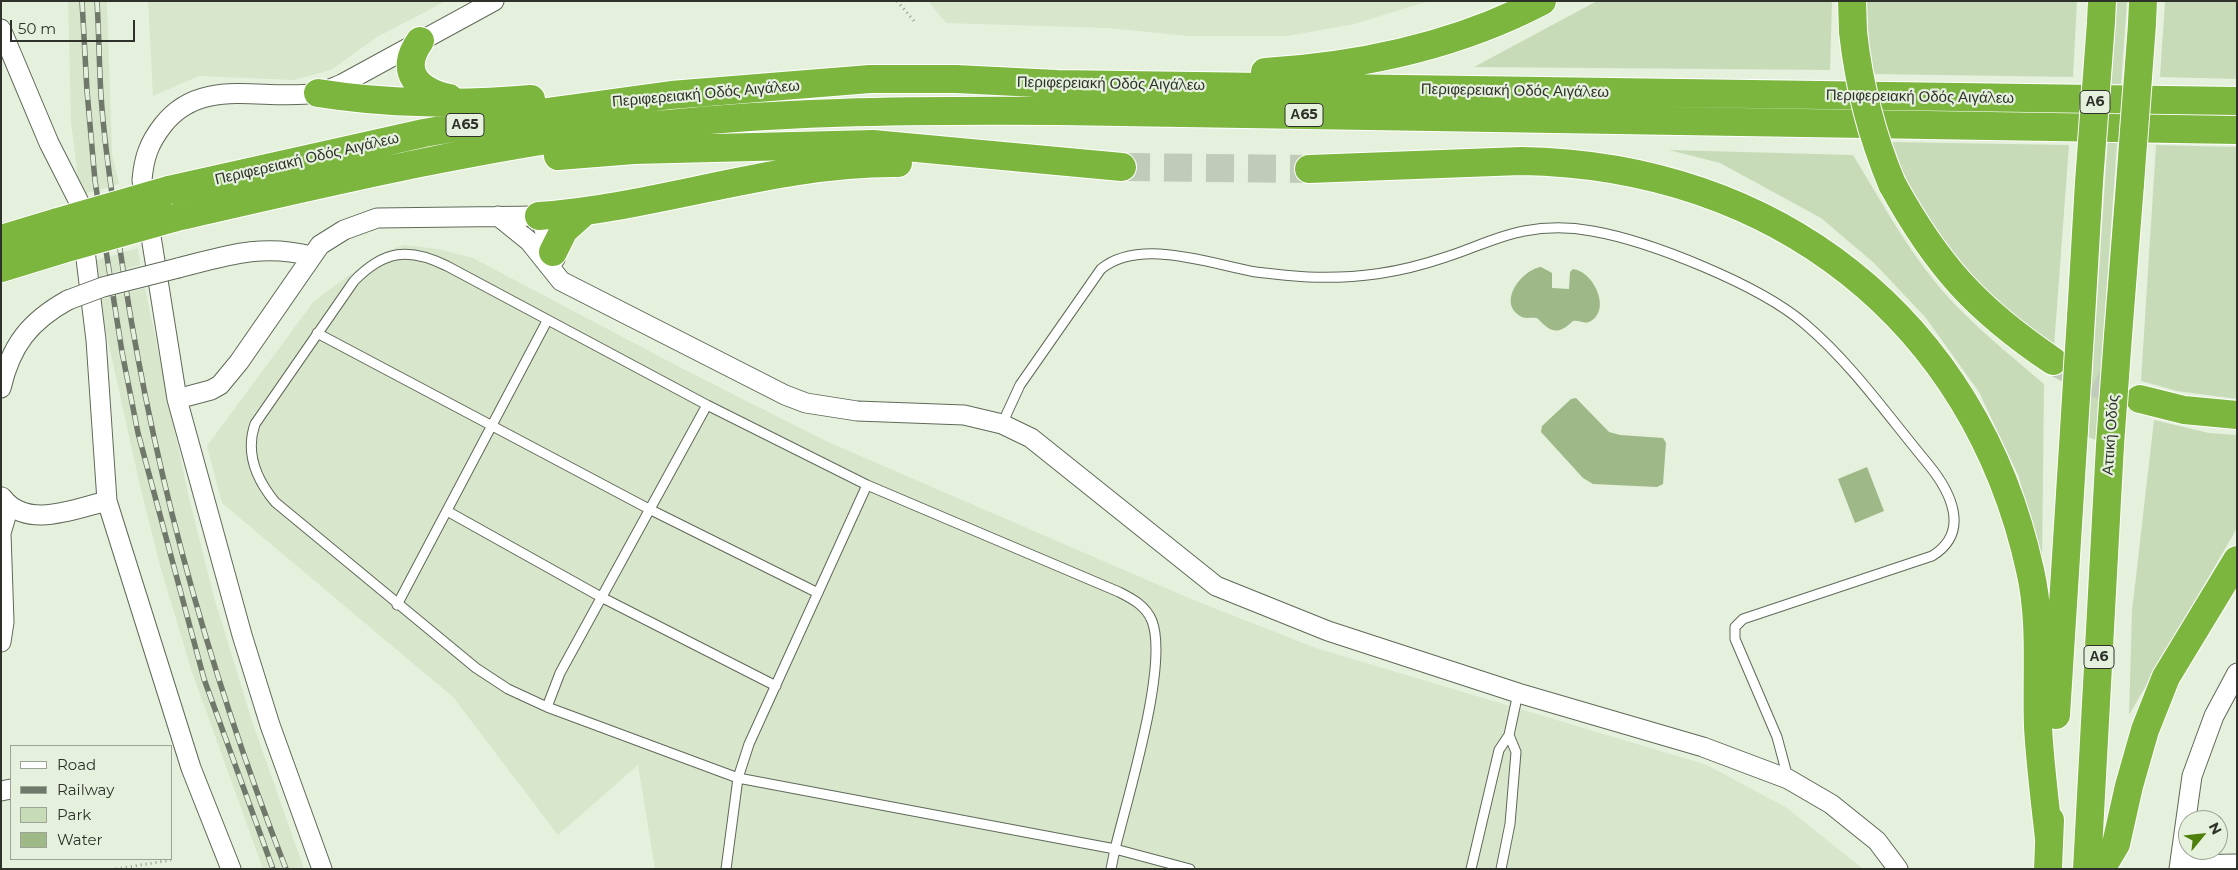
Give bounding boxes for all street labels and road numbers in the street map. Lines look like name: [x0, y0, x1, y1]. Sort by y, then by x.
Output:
street label: Περιφερειακή Οδός Αιγάλεω: [1017, 73, 1205, 95]
street label: Περιφερειακή Οδός Αιγάλεω: [611, 77, 801, 111]
street label: Περιφερειακή Οδός Αιγάλεω: [1421, 80, 1609, 102]
street label: Περιφερειακή Οδός Αιγάλεω: [1826, 86, 2014, 108]
road number: Α6: [2080, 90, 2110, 114]
road number: Α65: [1285, 104, 1323, 126]
road number: Α65: [446, 114, 484, 136]
street label: Περιφερειακή Οδός Αιγάλεω: [213, 129, 401, 189]
street label: Αττική Οδός: [2099, 394, 2123, 476]
road number: Α6: [2084, 646, 2114, 669]

